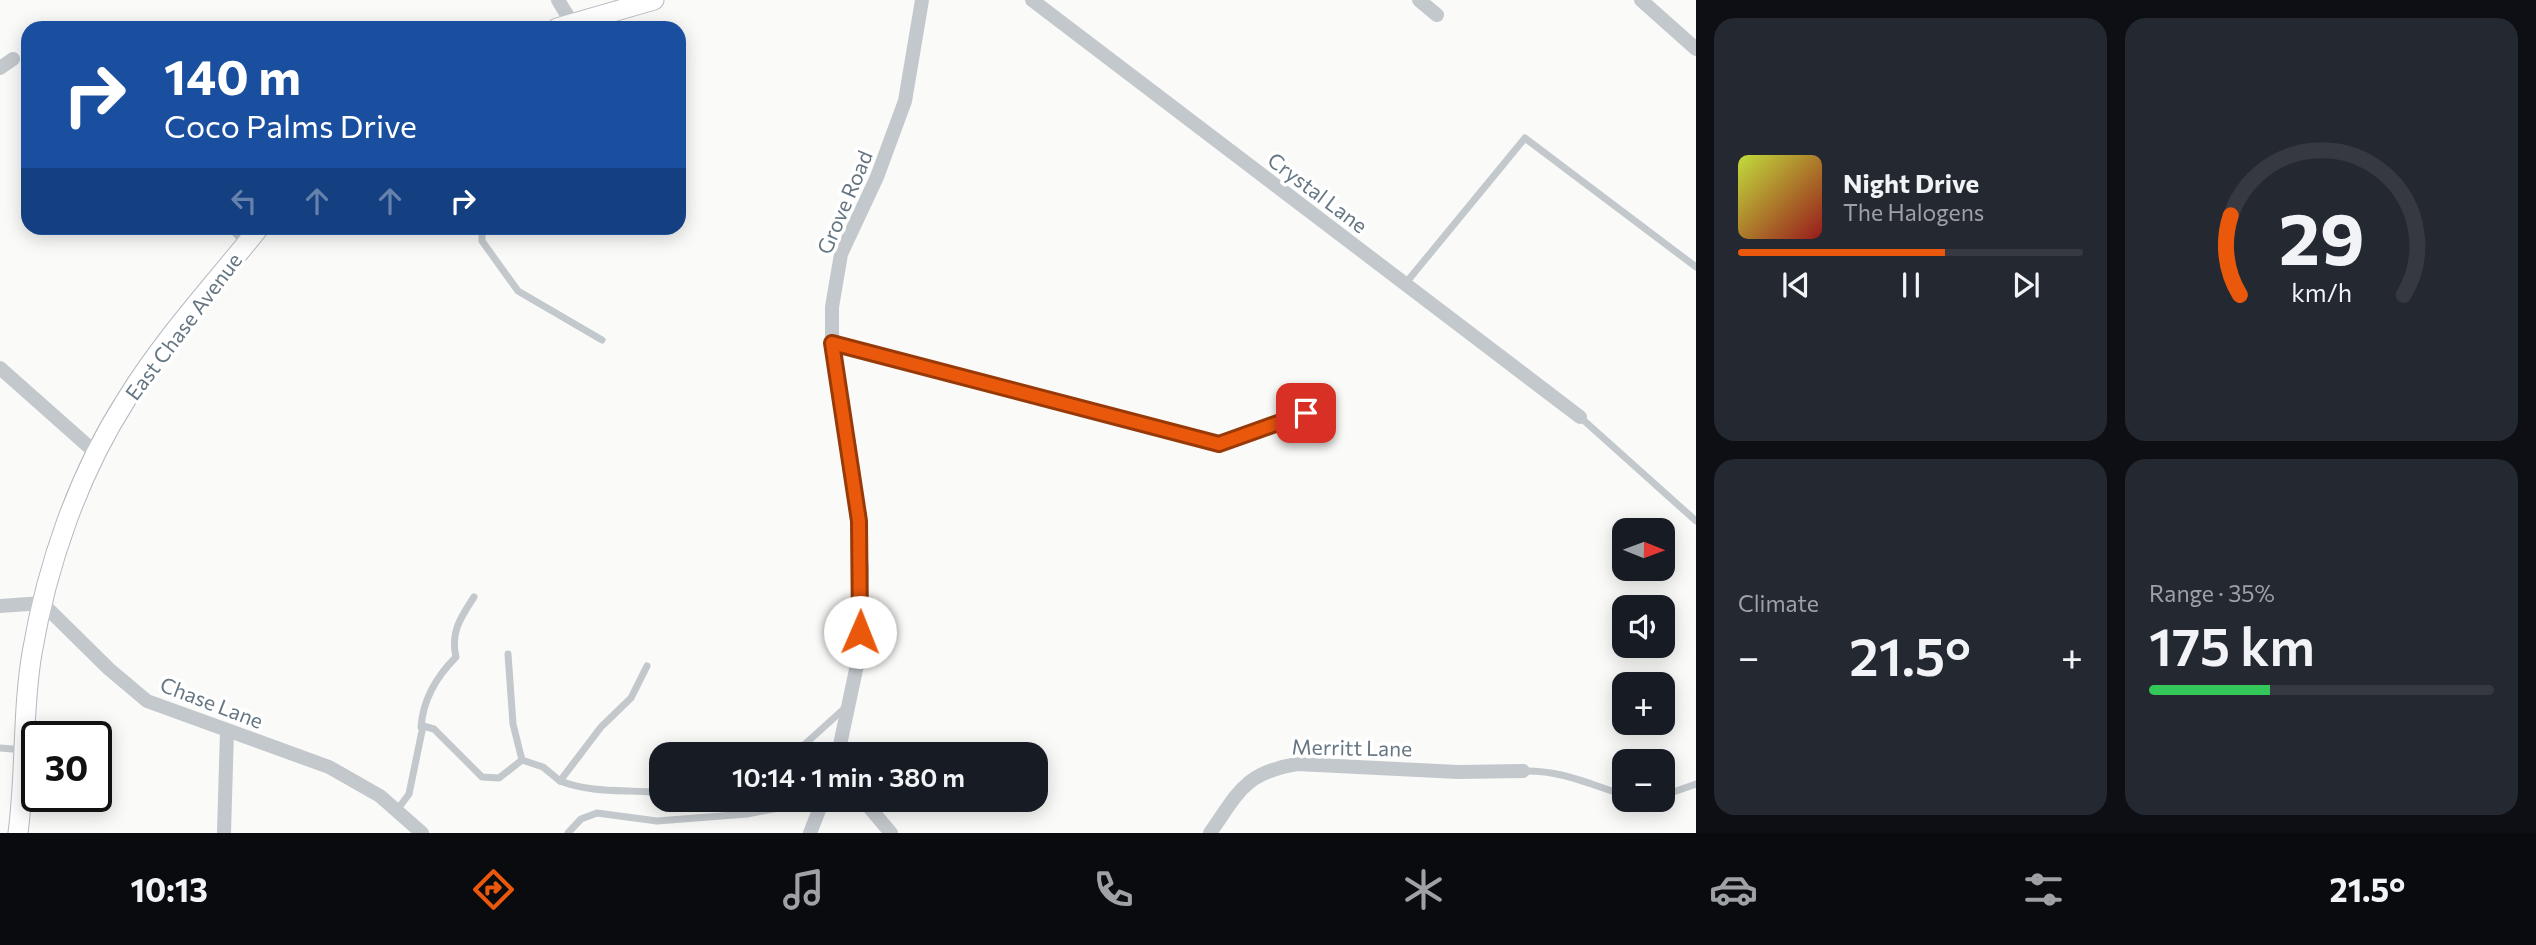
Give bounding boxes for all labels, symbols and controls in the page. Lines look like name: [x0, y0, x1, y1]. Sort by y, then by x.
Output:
text: 140 m: [164, 45, 301, 105]
icon: right: [49, 49, 140, 140]
text: Coco Palms Drive: [164, 105, 417, 145]
street label: Grove Road: [811, 146, 877, 258]
street label: Crystal Lane: [1263, 146, 1373, 238]
text: Night Drive: [1843, 167, 1979, 198]
icon: left: [225, 182, 263, 220]
icon: ahead: [298, 182, 336, 220]
icon: ahead: [371, 182, 409, 220]
icon: right: [444, 182, 482, 220]
text: 29: [2279, 192, 2364, 281]
text: The Halogens: [1843, 198, 1984, 226]
street label: East Chase Avenue: [120, 248, 246, 404]
icon: previous: [1777, 266, 1815, 304]
icon: pause: [1892, 266, 1930, 304]
icon: next: [2007, 266, 2045, 304]
text: km/h: [2291, 277, 2352, 307]
pin: [1276, 383, 1336, 443]
icon: arrive: [1287, 394, 1325, 432]
north arrow: [1612, 518, 1675, 581]
map controls: [1612, 518, 1675, 812]
text: Range · 35%: [2149, 579, 2275, 607]
text: Climate: [1738, 589, 1819, 617]
position arrow: [823, 595, 897, 669]
button: sound: [1612, 595, 1675, 658]
text: 175 km: [2149, 613, 2315, 677]
text: 21.5°: [1849, 623, 1971, 687]
text: −: [1738, 632, 1760, 679]
text: +: [2061, 632, 2083, 679]
street label: Chase Lane: [157, 671, 267, 733]
button: +: [1612, 672, 1675, 735]
speed limit sign: 30: [21, 721, 112, 812]
street label: Merritt Lane: [1291, 733, 1413, 761]
button: −: [1612, 749, 1675, 812]
text: 10:14 · 1 min · 380 m: [732, 761, 965, 792]
icon: directions: [469, 865, 518, 914]
icon: music: [779, 865, 828, 914]
icon: phone: [1089, 865, 1138, 914]
icon: climate: [1399, 865, 1448, 914]
icon: car: [1709, 865, 1758, 914]
icon: filters: [2019, 865, 2068, 914]
text: 10:13: [131, 869, 208, 909]
text: 21.5°: [2329, 869, 2405, 909]

